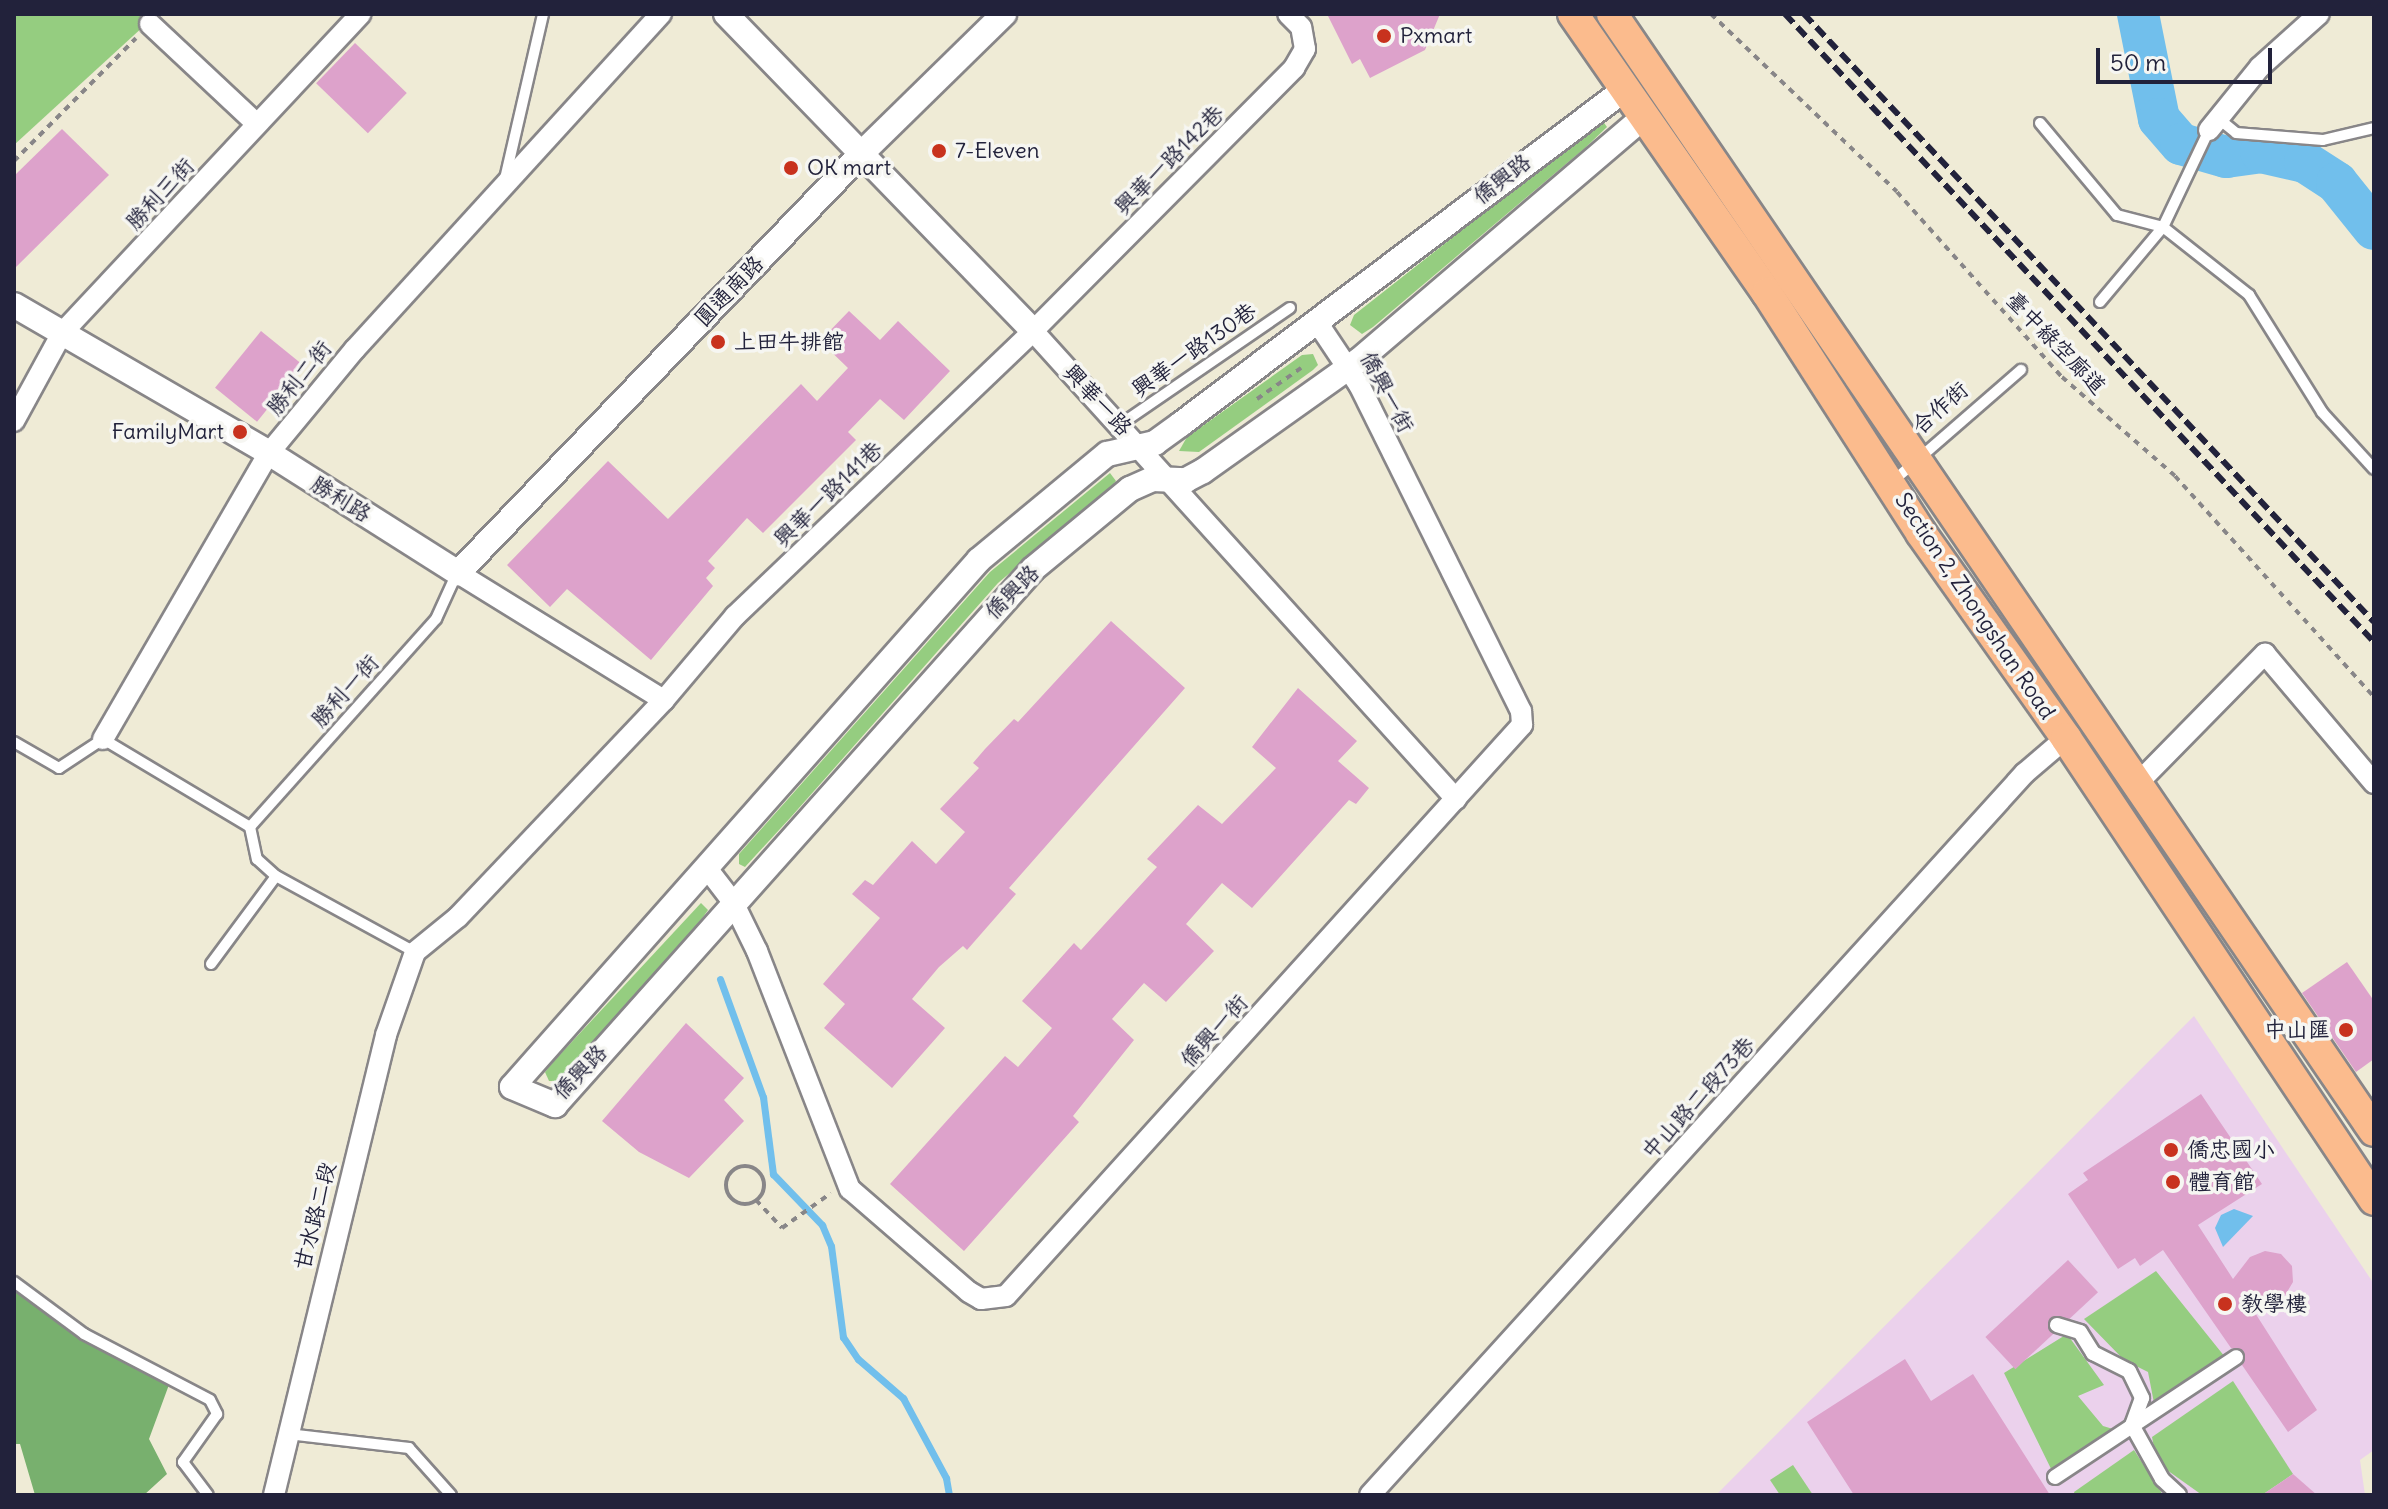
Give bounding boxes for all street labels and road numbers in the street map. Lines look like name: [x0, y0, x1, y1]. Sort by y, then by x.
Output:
street label: 興華一路142巷: [1109, 100, 1229, 220]
street label: 僑興路: [1468, 148, 1536, 210]
street label: 勝利三街: [120, 153, 200, 235]
street label: 圓通南路: [689, 250, 769, 332]
street label: 臺中綠空廊道: [2001, 286, 2111, 400]
street label: 興華一路130巷: [1127, 297, 1261, 403]
street label: 勝利二街: [261, 335, 337, 421]
street label: 僑興一街: [1355, 347, 1419, 437]
street label: 興華一路: [1058, 359, 1138, 441]
street label: 合作街: [1906, 376, 1974, 440]
street label: 興華一路141巷: [768, 436, 888, 552]
street label: 勝利路: [306, 470, 376, 528]
street label: Section 2, Zhongshan Road: [1889, 488, 2061, 724]
street label: 僑興路: [979, 559, 1045, 625]
street label: 勝利一街: [306, 649, 384, 733]
street label: 僑興一街: [1175, 989, 1253, 1073]
street label: 中山路二段73巷: [1636, 1031, 1760, 1165]
street label: 僑興路: [548, 1039, 612, 1105]
street label: 甘水路二段: [289, 1159, 341, 1273]

